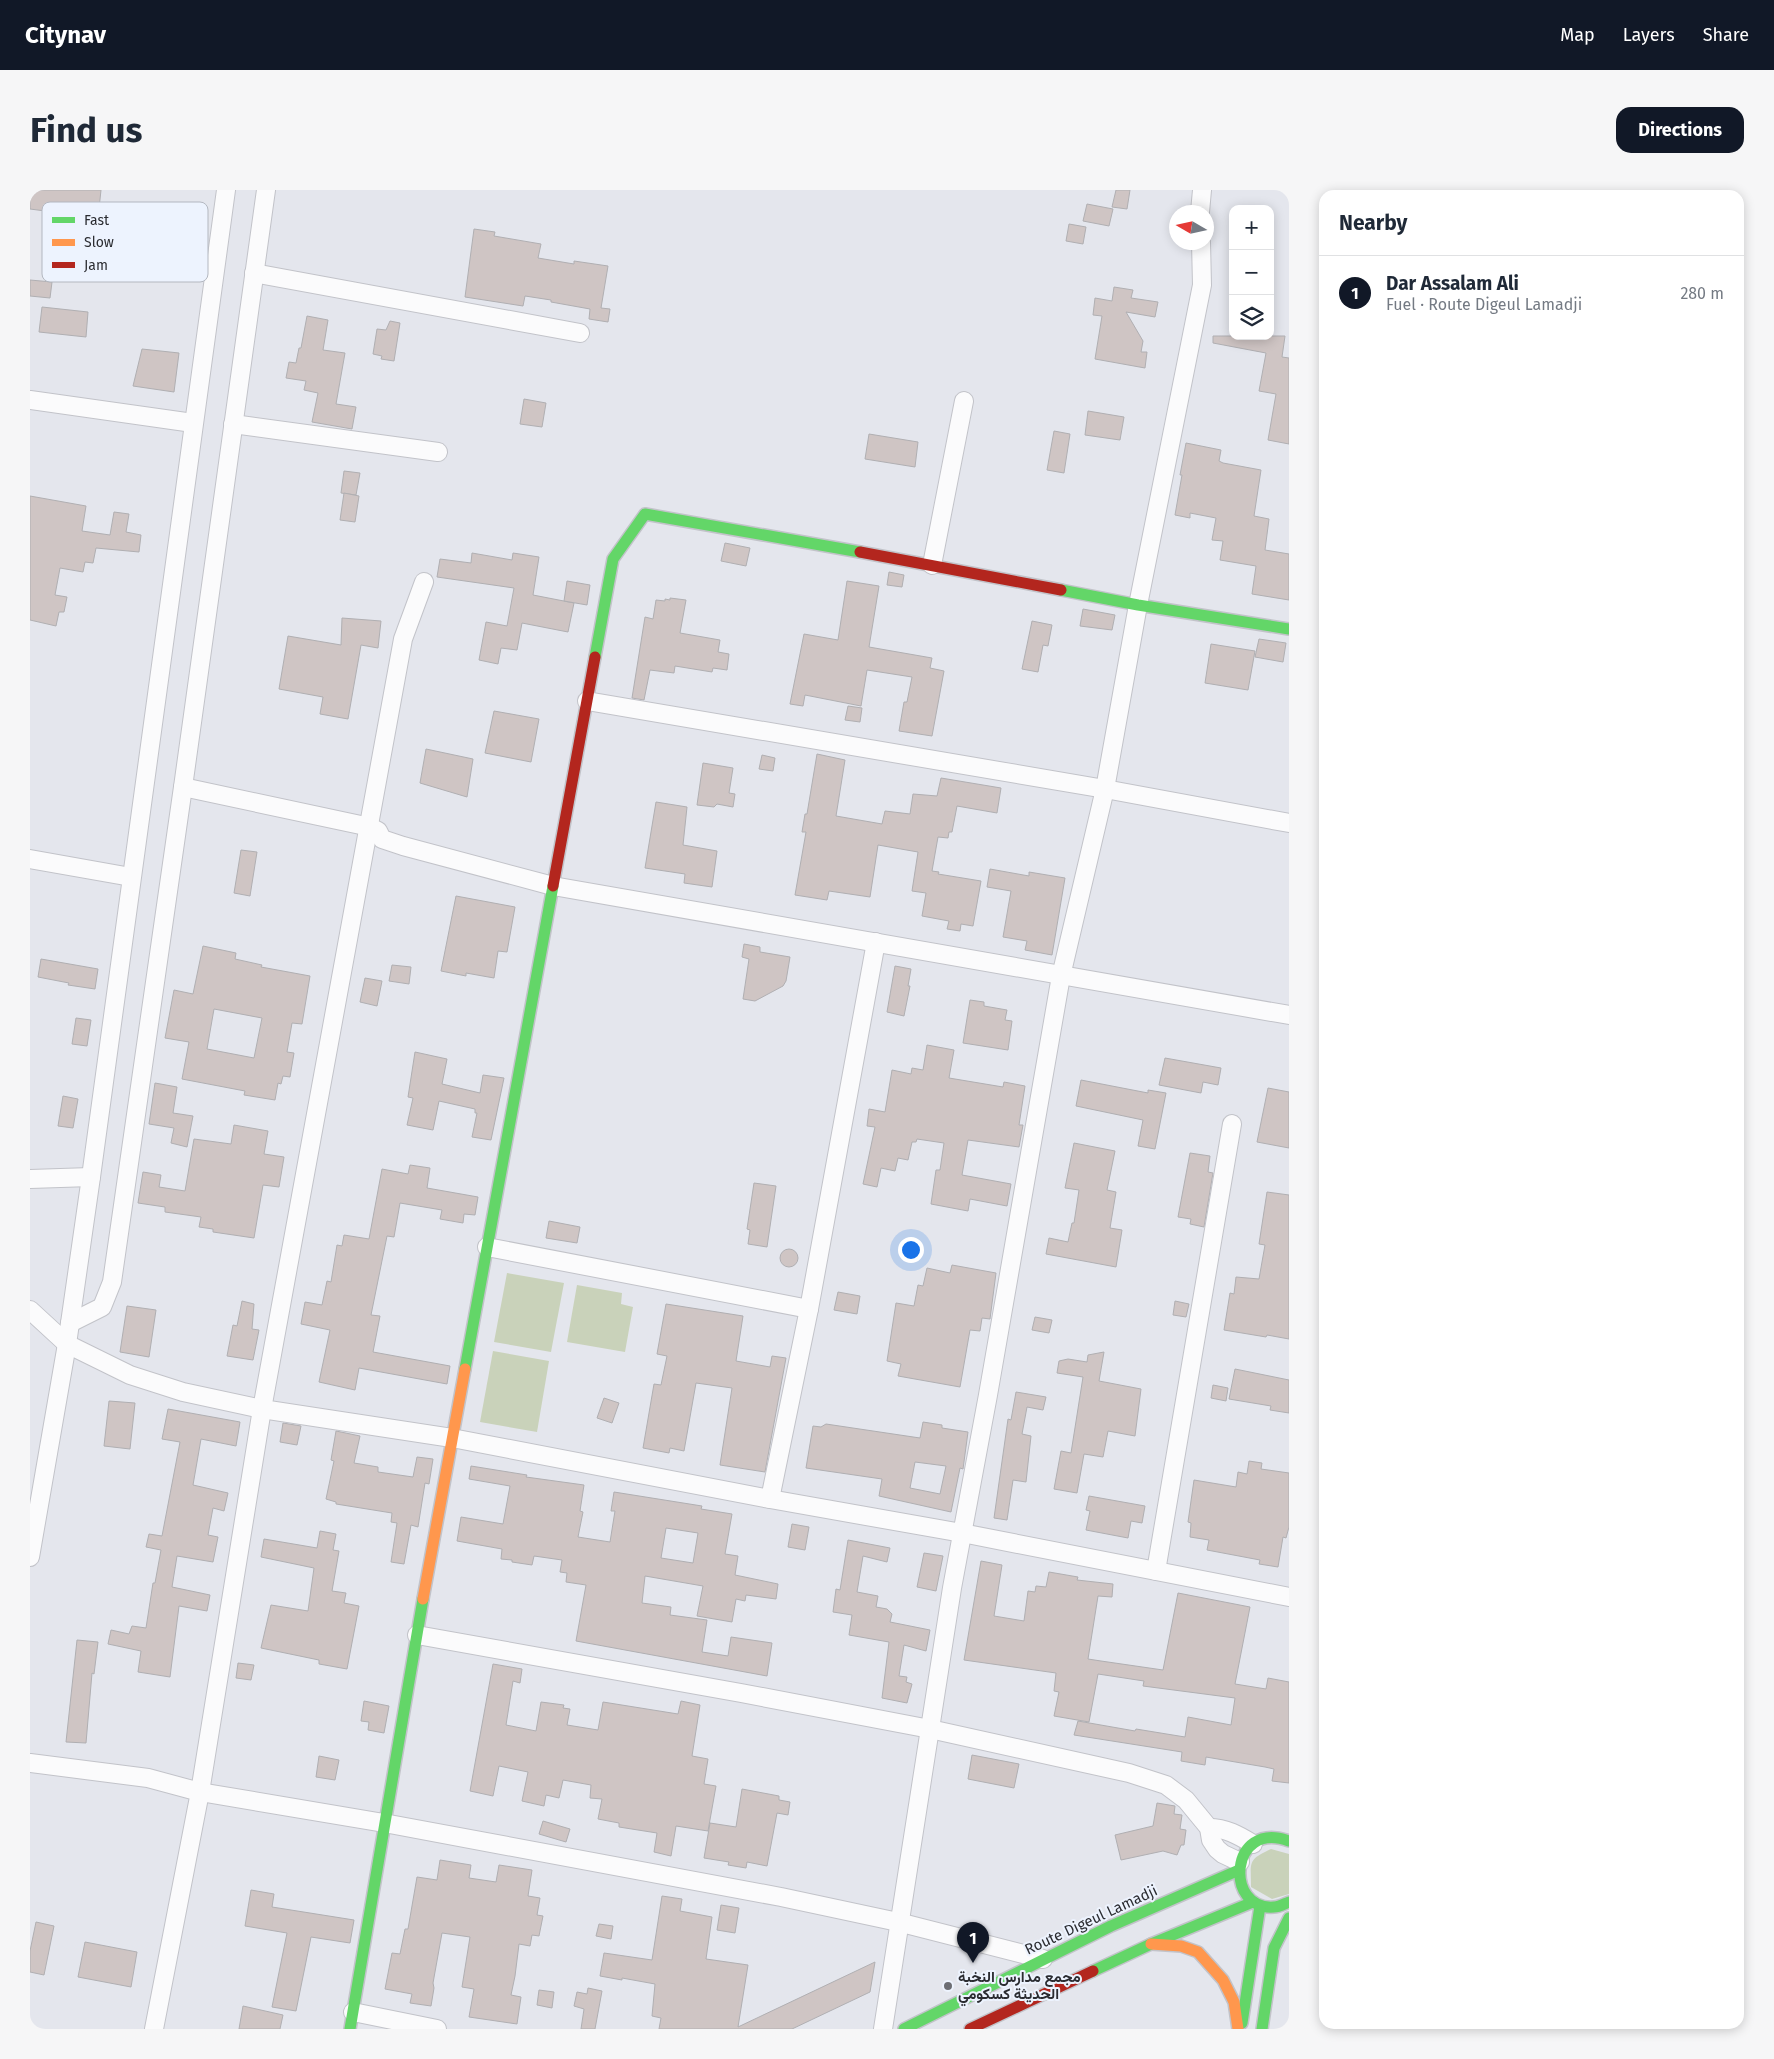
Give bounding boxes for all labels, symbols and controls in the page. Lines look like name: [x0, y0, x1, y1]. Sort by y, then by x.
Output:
text: Citynav: [25, 21, 106, 49]
text: Map: [1560, 24, 1595, 46]
text: Layers: [1623, 24, 1675, 46]
text: Share: [1703, 24, 1749, 46]
button: Directions: [1616, 107, 1744, 153]
text: Find us: [30, 109, 142, 151]
legend: [42, 202, 208, 282]
north arrow: [1169, 205, 1214, 250]
map controls: [1229, 205, 1274, 340]
button: +: [1229, 205, 1274, 250]
text: Nearby: [1339, 210, 1407, 236]
text: Fast: [84, 212, 110, 229]
text: Slow: [84, 234, 114, 251]
button: −: [1229, 250, 1274, 295]
text: Jam: [84, 257, 108, 274]
text: Dar Assalam Ali: [1386, 272, 1519, 295]
text: 1: [1351, 284, 1359, 303]
text: 280 m: [1680, 284, 1724, 303]
button: layers: [1229, 295, 1274, 340]
text: Fuel · Route Digeul Lamadji: [1386, 295, 1582, 314]
your location: [898, 1237, 924, 1263]
street label: Route Digeul Lamadji: [1022, 1881, 1160, 1959]
pin: 1: [957, 1922, 989, 1963]
place label: مجمع مدارس النخبة الحديثة كسكومي: [958, 1968, 1081, 2007]
marker: مجمع مدارس النخبة الحديثة كسكومي: [942, 1980, 954, 1992]

